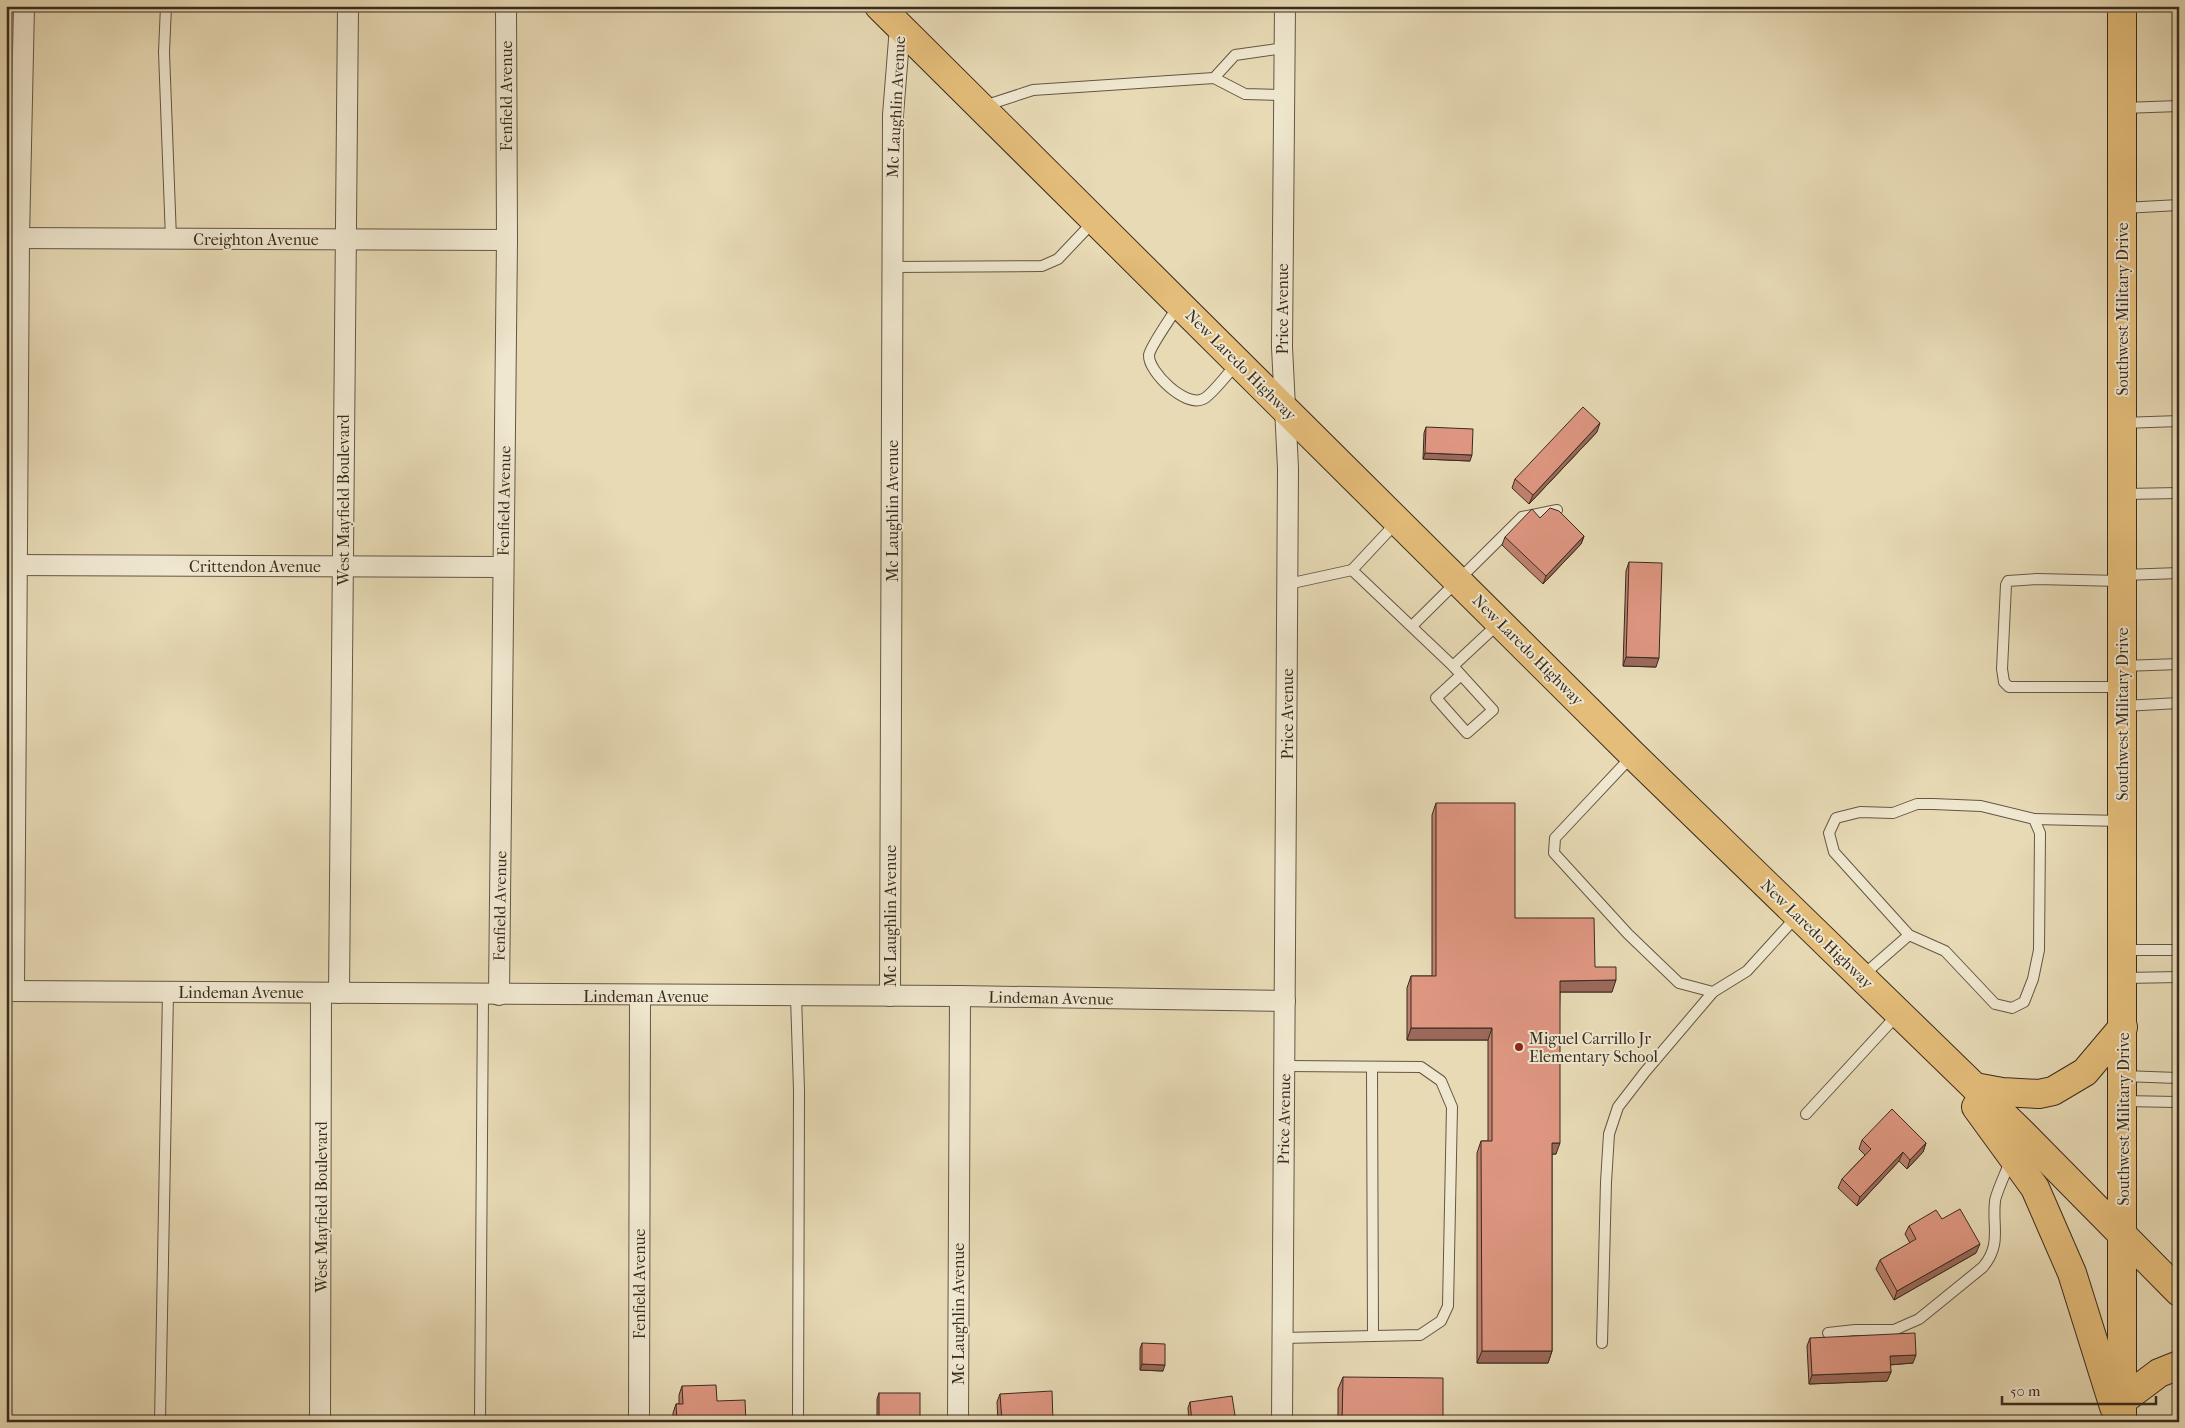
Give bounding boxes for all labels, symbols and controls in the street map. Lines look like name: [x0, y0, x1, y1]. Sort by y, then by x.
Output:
street label: Mc Laughlin Avenue: [883, 35, 909, 178]
street label: Fenfield Avenue: [497, 41, 516, 151]
street label: Southwest Military Drive: [2113, 222, 2132, 396]
street label: Creighton Avenue: [193, 230, 319, 249]
street label: Price Avenue: [1273, 263, 1292, 355]
street label: New Laredo Highway: [1182, 306, 1301, 425]
street label: West Mayfield Boulevard: [334, 414, 353, 587]
street label: Mc Laughlin Avenue: [883, 440, 902, 582]
street label: Fenfield Avenue: [494, 445, 514, 556]
street label: Crittendon Avenue: [189, 557, 321, 576]
street label: New Laredo Highway: [1469, 591, 1588, 710]
street label: Southwest Military Drive: [2113, 627, 2132, 801]
street label: Price Avenue: [1278, 668, 1297, 760]
street label: Mc Laughlin Avenue: [881, 845, 900, 987]
street label: Fenfield Avenue: [490, 850, 510, 961]
street label: New Laredo Highway: [1757, 875, 1877, 993]
street label: Lindeman Avenue: [178, 983, 304, 1002]
street label: Lindeman Avenue: [583, 987, 709, 1006]
street label: Lindeman Avenue: [988, 987, 1114, 1009]
place label: Miguel Carrillo Jr Elementary School: [1529, 1029, 1658, 1066]
street label: Southwest Military Drive: [2114, 1032, 2133, 1206]
marker: Miguel Carrillo Jr Elementary School: [1513, 1041, 1525, 1053]
street label: Price Avenue: [1274, 1073, 1294, 1165]
street label: West Mayfield Boulevard: [312, 1121, 331, 1294]
street label: Fenfield Avenue: [630, 1229, 649, 1339]
street label: Mc Laughlin Avenue: [949, 1243, 968, 1385]
scale bar: [2002, 1373, 2156, 1405]
text: 50 m: [2010, 1382, 2041, 1400]

